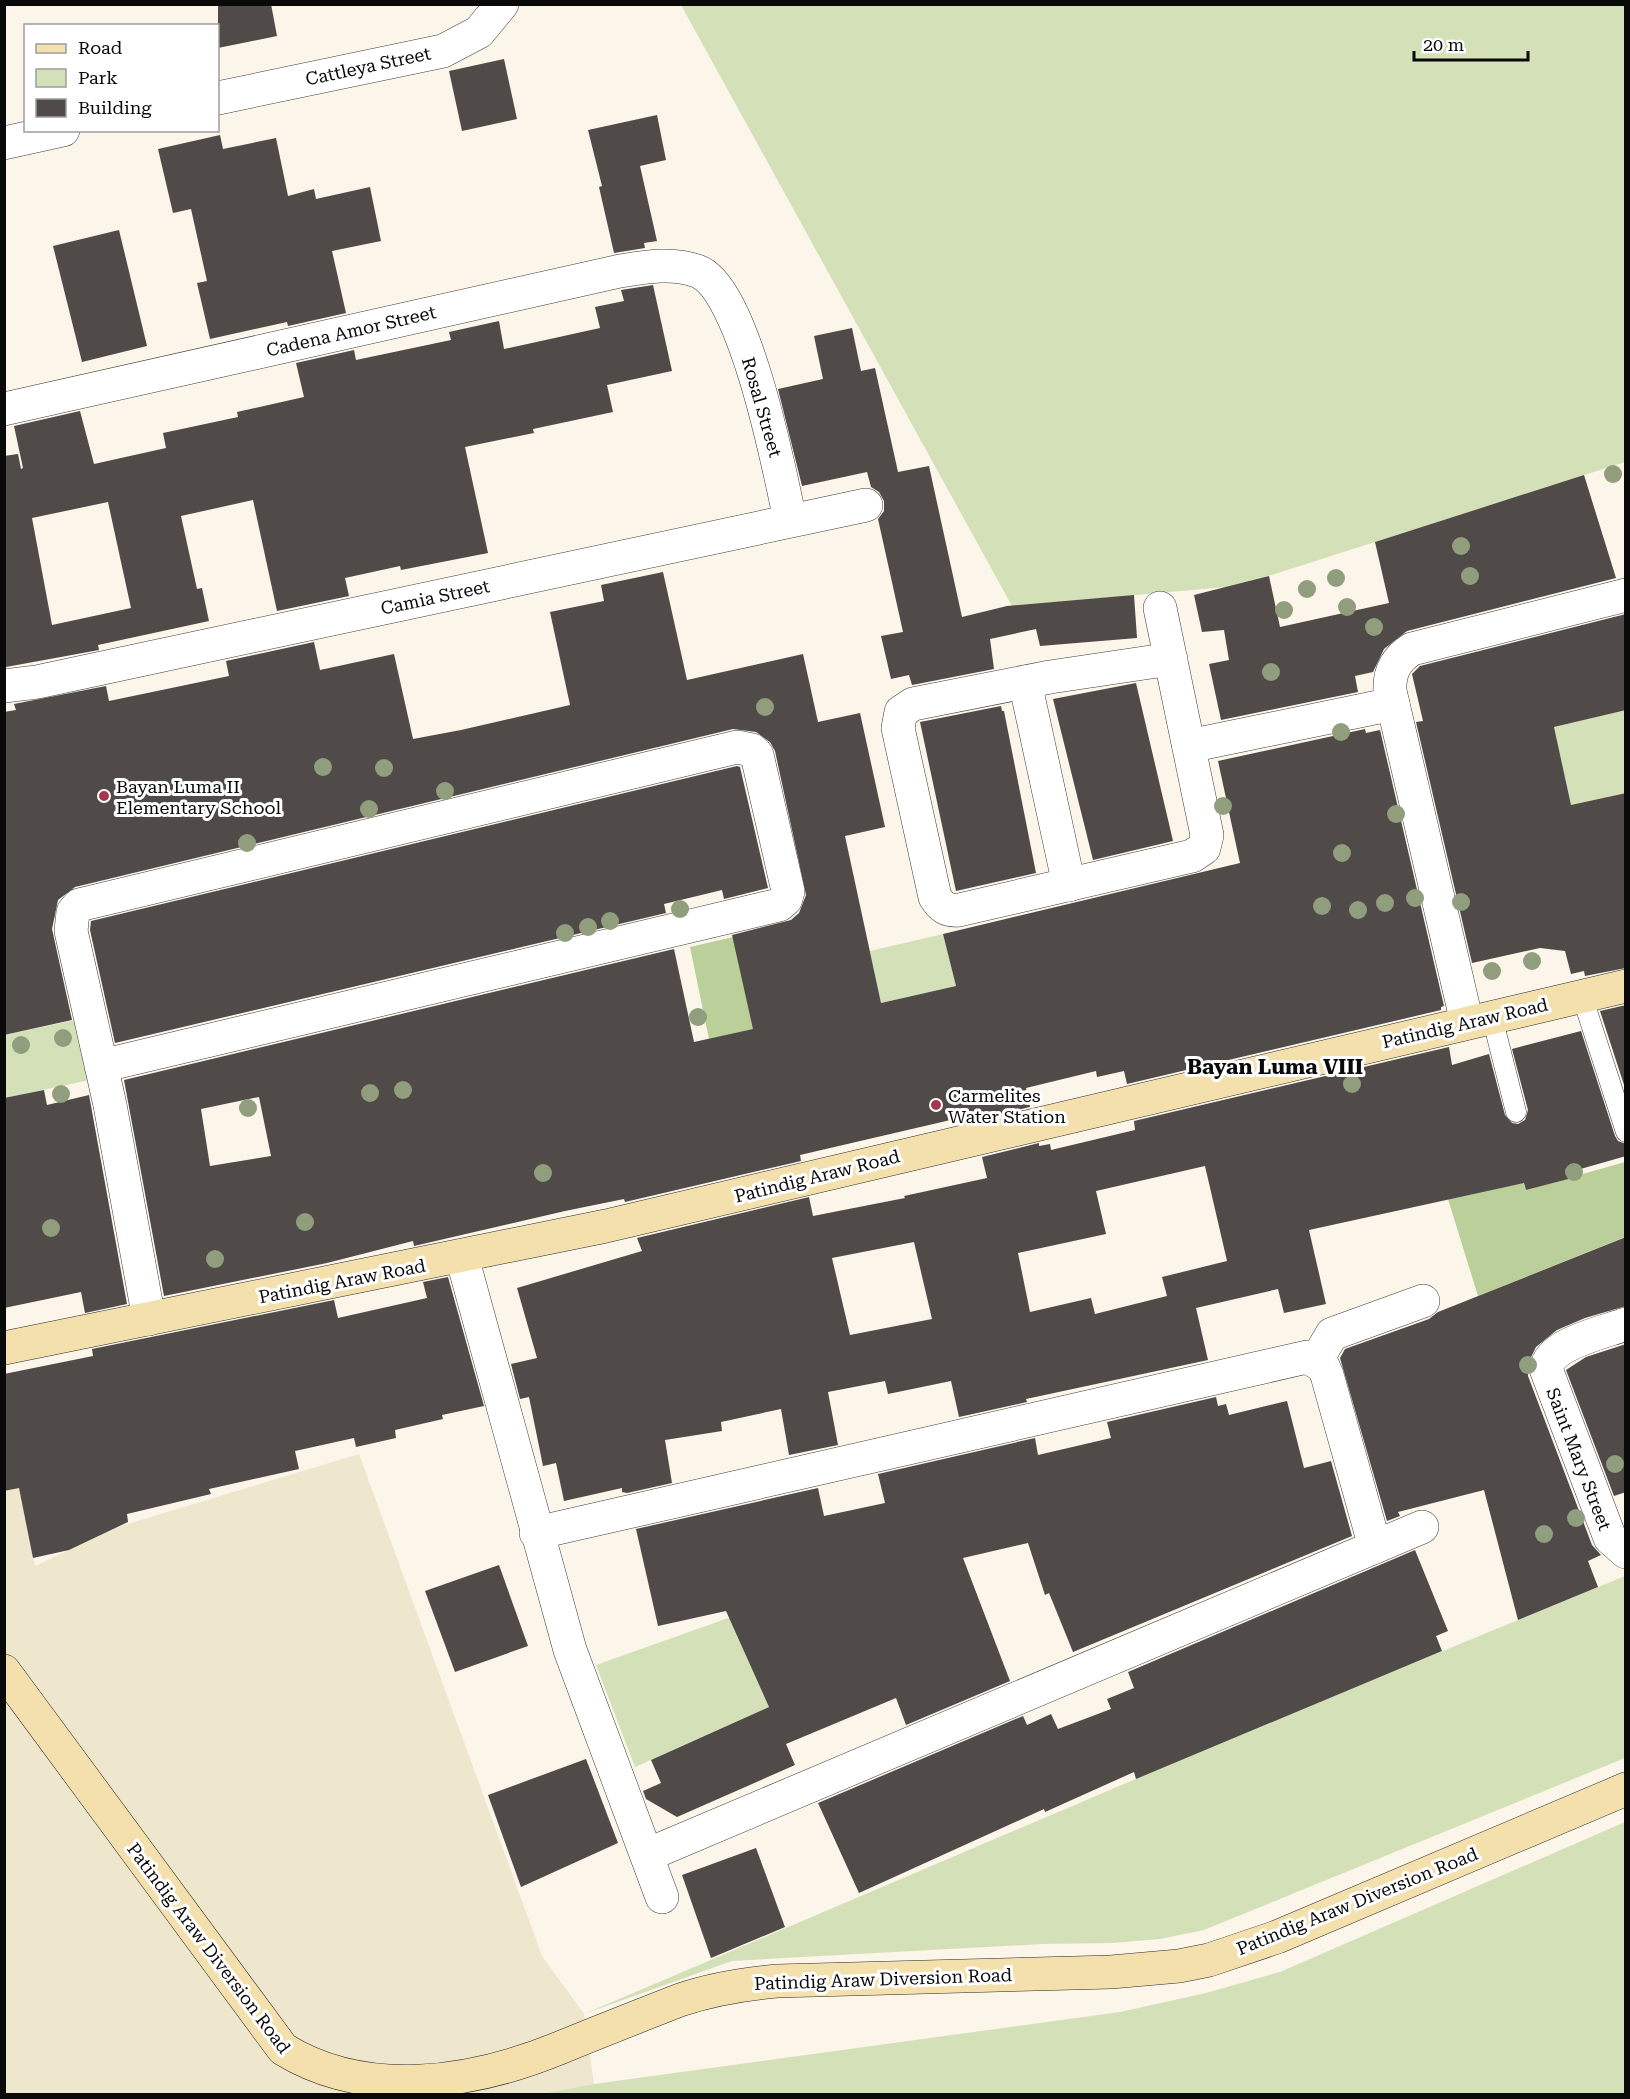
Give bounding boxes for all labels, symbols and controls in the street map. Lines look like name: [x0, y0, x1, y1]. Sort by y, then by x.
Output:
legend: [24, 24, 219, 132]
scale bar: [1414, 24, 1528, 62]
text: 20 m: [1423, 34, 1464, 55]
text: Road: [78, 37, 123, 58]
street label: Cattleya Street: [303, 42, 433, 90]
text: Park: [78, 67, 118, 88]
text: Building: [78, 97, 152, 118]
street label: Cadena Amor Street: [264, 301, 438, 361]
street label: Rosal Street: [738, 354, 786, 460]
street label: Camia Street: [379, 575, 492, 619]
place label: Bayan Luma II Elementary School: [116, 776, 281, 818]
marker: Bayan Luma II Elementary School: [97, 789, 111, 803]
street label: Patindig Araw Road: [1380, 994, 1550, 1052]
district label: Bayan Luma VIII: [1187, 1055, 1363, 1079]
place label: Carmelites Water Station: [948, 1085, 1066, 1127]
marker: Carmelites Water Station: [929, 1098, 943, 1112]
street label: Patindig Araw Road: [732, 1145, 902, 1207]
street label: Patindig Araw Road: [257, 1254, 428, 1307]
street label: Saint Mary Street: [1542, 1385, 1616, 1534]
street label: Patindig Araw Diversion Road: [123, 1839, 295, 2058]
street label: Patindig Araw Diversion Road: [1233, 1843, 1481, 1959]
street label: Patindig Araw Diversion Road: [754, 1964, 1013, 1994]

